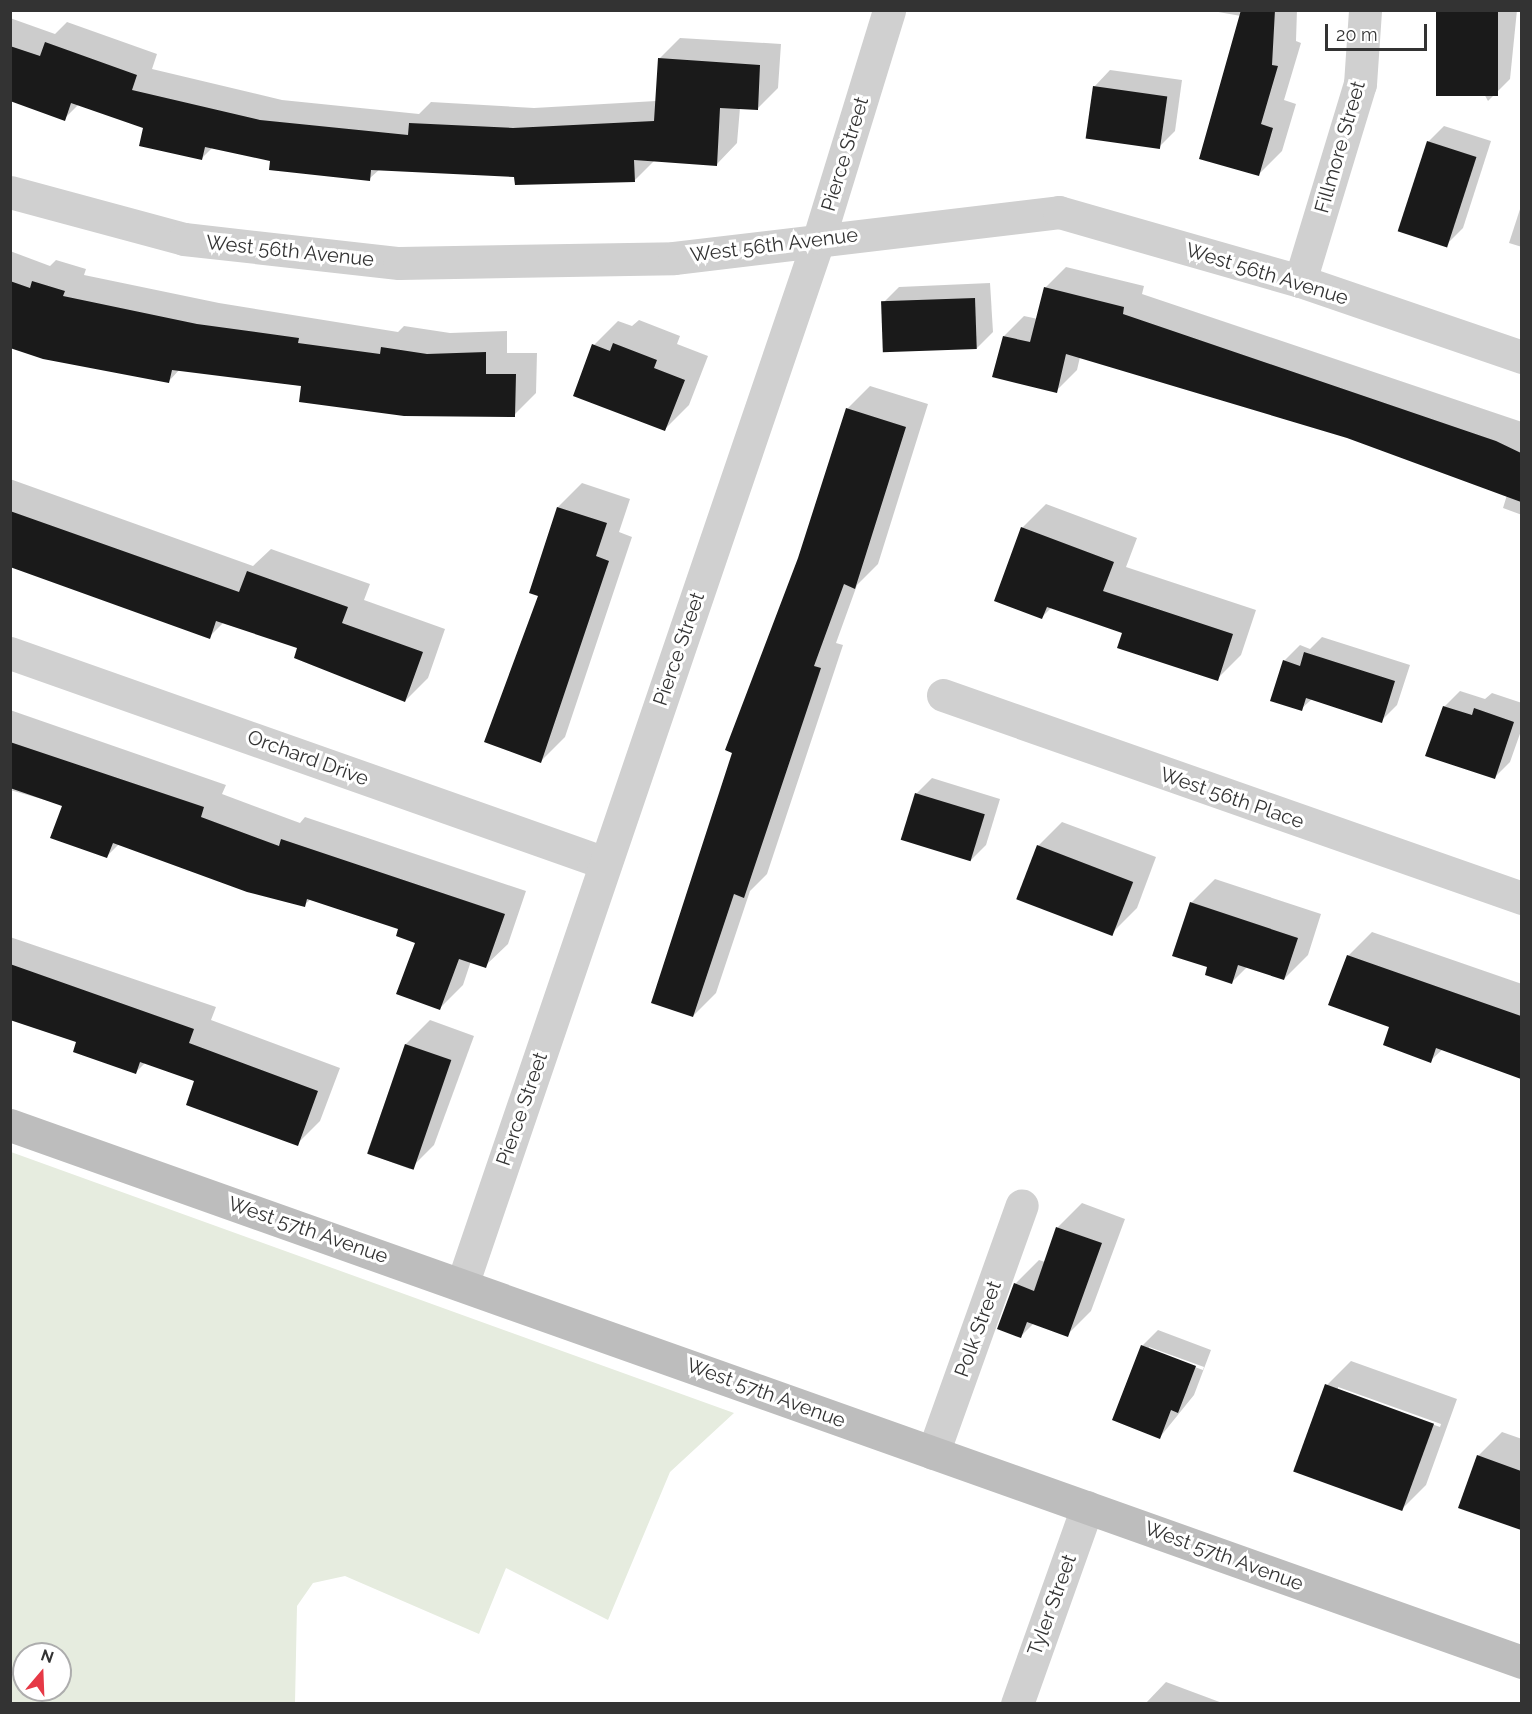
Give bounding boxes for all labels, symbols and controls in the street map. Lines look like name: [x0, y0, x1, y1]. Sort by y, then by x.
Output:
scale bar: [1328, 12, 1430, 50]
text: 20 m: [1336, 24, 1378, 45]
street label: Fillmore Street: [1310, 78, 1370, 216]
street label: Pierce Street: [816, 94, 874, 214]
street label: West 56th Avenue: [688, 223, 860, 267]
street label: West 56th Avenue: [205, 230, 375, 272]
street label: West 56th Avenue: [1183, 238, 1351, 310]
street label: Pierce Street: [648, 589, 710, 709]
street label: Orchard Drive: [244, 725, 372, 791]
street label: West 56th Place: [1157, 762, 1307, 834]
street label: Pierce Street: [491, 1049, 553, 1169]
street label: West 57th Avenue: [225, 1191, 391, 1269]
street label: Polk Street: [949, 1278, 1007, 1380]
street label: West 57th Avenue: [683, 1353, 849, 1433]
street label: West 57th Avenue: [1141, 1516, 1307, 1596]
street label: Tyler Street: [1023, 1551, 1081, 1659]
north arrow: [12, 1642, 72, 1702]
text: N: [39, 1645, 56, 1667]

